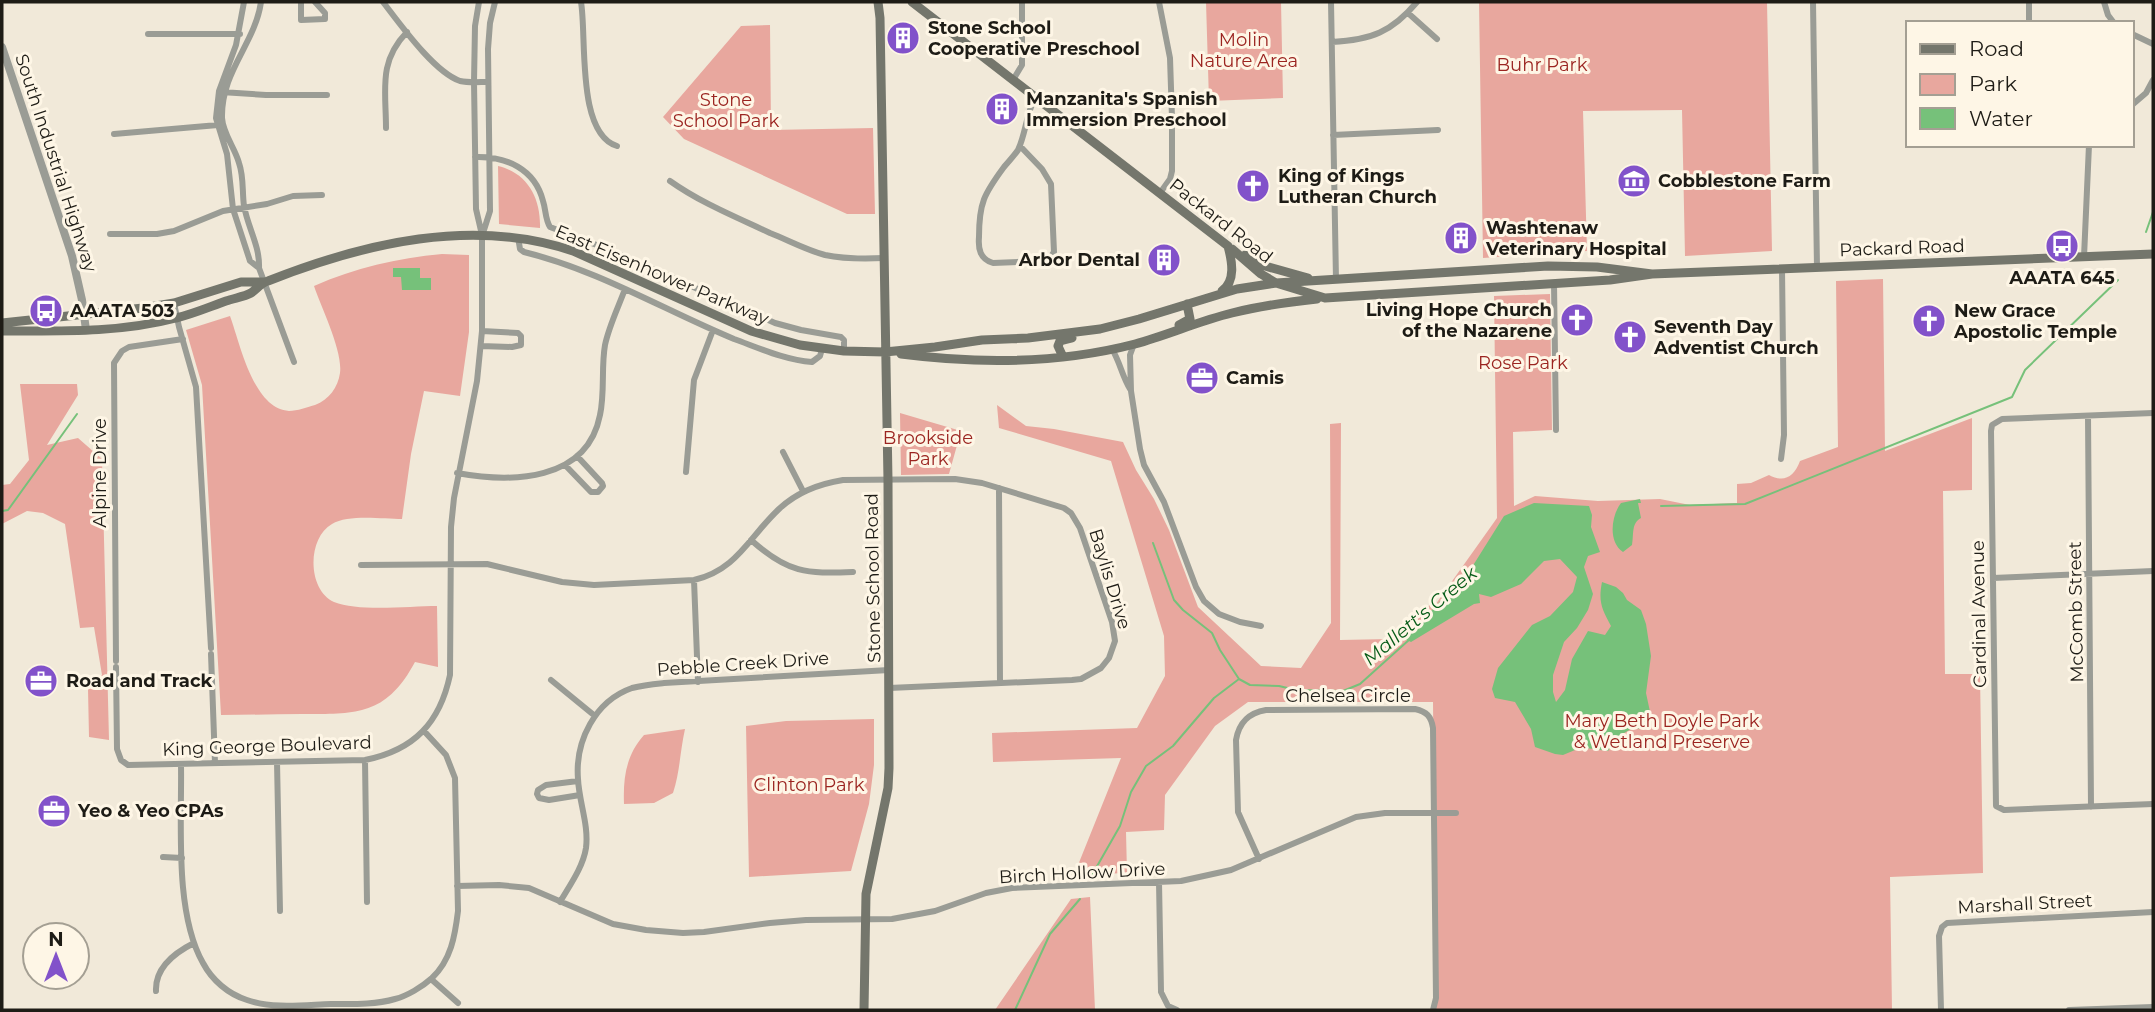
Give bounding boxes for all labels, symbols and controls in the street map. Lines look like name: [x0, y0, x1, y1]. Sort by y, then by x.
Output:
place label: Stone School Cooperative Preschool: [928, 17, 1140, 60]
building icon: Stone School Cooperative Preschool: [884, 19, 922, 57]
legend: [1906, 21, 2134, 147]
park label: Molin Nature Area: [1190, 29, 1298, 72]
text: Road: [1969, 36, 2024, 61]
street label: South Industrial Highway: [10, 51, 102, 275]
park label: Buhr Park: [1497, 54, 1588, 76]
text: Park: [1969, 71, 2017, 96]
place label: Manzanita's Spanish Immersion Preschool: [1026, 88, 1227, 131]
park label: Stone School Park: [673, 89, 779, 132]
building icon: Manzanita's Spanish Immersion Preschool: [983, 90, 1021, 128]
text: Water: [1969, 106, 2033, 131]
museum icon: Cobblestone Farm: [1615, 162, 1653, 200]
place label: King of Kings Lutheran Church: [1278, 165, 1437, 208]
church icon: King of Kings Lutheran Church: [1234, 167, 1272, 205]
place label: Cobblestone Farm: [1658, 170, 1831, 192]
street label: Packard Road: [1165, 174, 1277, 268]
place label: Washtenaw Veterinary Hospital: [1485, 217, 1667, 260]
building icon: Washtenaw Veterinary Hospital: [1442, 219, 1480, 257]
street label: East Eisenhower Parkway: [552, 220, 772, 330]
bus stop icon: AAATA 645: [2043, 227, 2081, 265]
street label: Packard Road: [1839, 235, 1965, 261]
building icon: Arbor Dental: [1145, 241, 1183, 279]
place label: Arbor Dental: [1018, 249, 1140, 271]
place label: AAATA 645: [2008, 267, 2115, 289]
bus stop icon: AAATA 503: [27, 292, 65, 330]
place label: Living Hope Church of the Nazarene: [1366, 299, 1552, 342]
place label: AAATA 503: [69, 300, 175, 322]
place label: New Grace Apostolic Temple: [1953, 300, 2117, 343]
church icon: Living Hope Church of the Nazarene: [1558, 301, 1596, 339]
church icon: New Grace Apostolic Temple: [1910, 302, 1948, 340]
place label: Seventh Day Adventist Church: [1653, 316, 1819, 359]
church icon: Seventh Day Adventist Church: [1611, 318, 1649, 356]
park label: Rose Park: [1478, 352, 1568, 374]
office icon: Camis: [1183, 359, 1221, 397]
place label: Camis: [1226, 367, 1284, 389]
street label: Alpine Drive: [89, 418, 111, 528]
park label: Brookside Park: [883, 427, 973, 470]
street label: Stone School Road: [861, 493, 885, 663]
street label: Baylis Drive: [1084, 526, 1136, 632]
street label: Cardinal Avenue: [1967, 540, 1991, 688]
street label: McComb Street: [2064, 541, 2088, 683]
water label: Mallett's Creek: [1358, 561, 1482, 670]
street label: Pebble Creek Drive: [656, 647, 830, 681]
office icon: Road and Track: [22, 662, 60, 700]
place label: Road and Track: [66, 670, 212, 692]
street label: Chelsea Circle: [1285, 685, 1411, 707]
park label: Mary Beth Doyle Park & Wetland Preserve: [1564, 710, 1760, 753]
street label: King George Boulevard: [162, 731, 372, 761]
park label: Clinton Park: [754, 774, 865, 796]
office icon: Yeo & Yeo CPAs: [35, 792, 73, 830]
place label: Yeo & Yeo CPAs: [77, 800, 224, 822]
street label: Birch Hollow Drive: [998, 858, 1166, 888]
street label: Marshall Street: [1957, 889, 2093, 919]
north arrow: [21, 921, 91, 991]
text: N: [48, 928, 64, 951]

